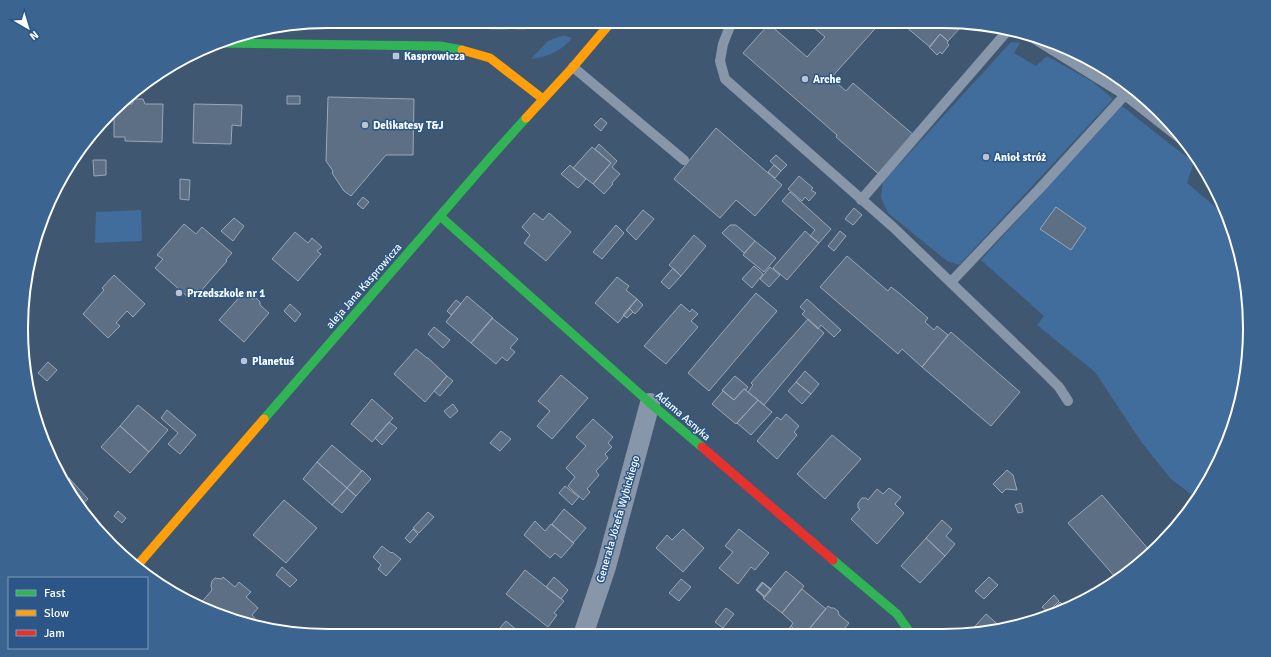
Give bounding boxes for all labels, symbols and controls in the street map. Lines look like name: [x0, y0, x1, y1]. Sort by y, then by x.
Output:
north arrow: [8, 8, 48, 48]
text: N: [27, 28, 41, 43]
place label: Kasprowicza: [404, 50, 465, 63]
marker: Kasprowicza: [391, 51, 401, 61]
place label: Arche: [813, 73, 841, 86]
marker: Arche: [800, 74, 810, 84]
place label: Delikatesy T&J: [373, 119, 444, 132]
marker: Delikatesy T&J: [360, 120, 370, 130]
place label: Anioł stróż: [994, 151, 1046, 164]
marker: Anioł stróż: [981, 152, 991, 162]
street label: aleja Jana Kasprowicza: [324, 240, 405, 331]
place label: Przedszkole nr 1: [187, 287, 265, 300]
marker: Przedszkole nr 1: [174, 288, 184, 298]
place label: Planetuś: [252, 355, 294, 368]
marker: Planetuś: [239, 356, 249, 366]
street label: Adama Asnyka: [653, 389, 713, 444]
street label: Generała Józefa Wybickiego: [594, 454, 642, 584]
legend: [8, 577, 148, 649]
text: Fast: [44, 586, 65, 601]
text: Slow: [44, 606, 69, 621]
text: Jam: [44, 626, 65, 641]

